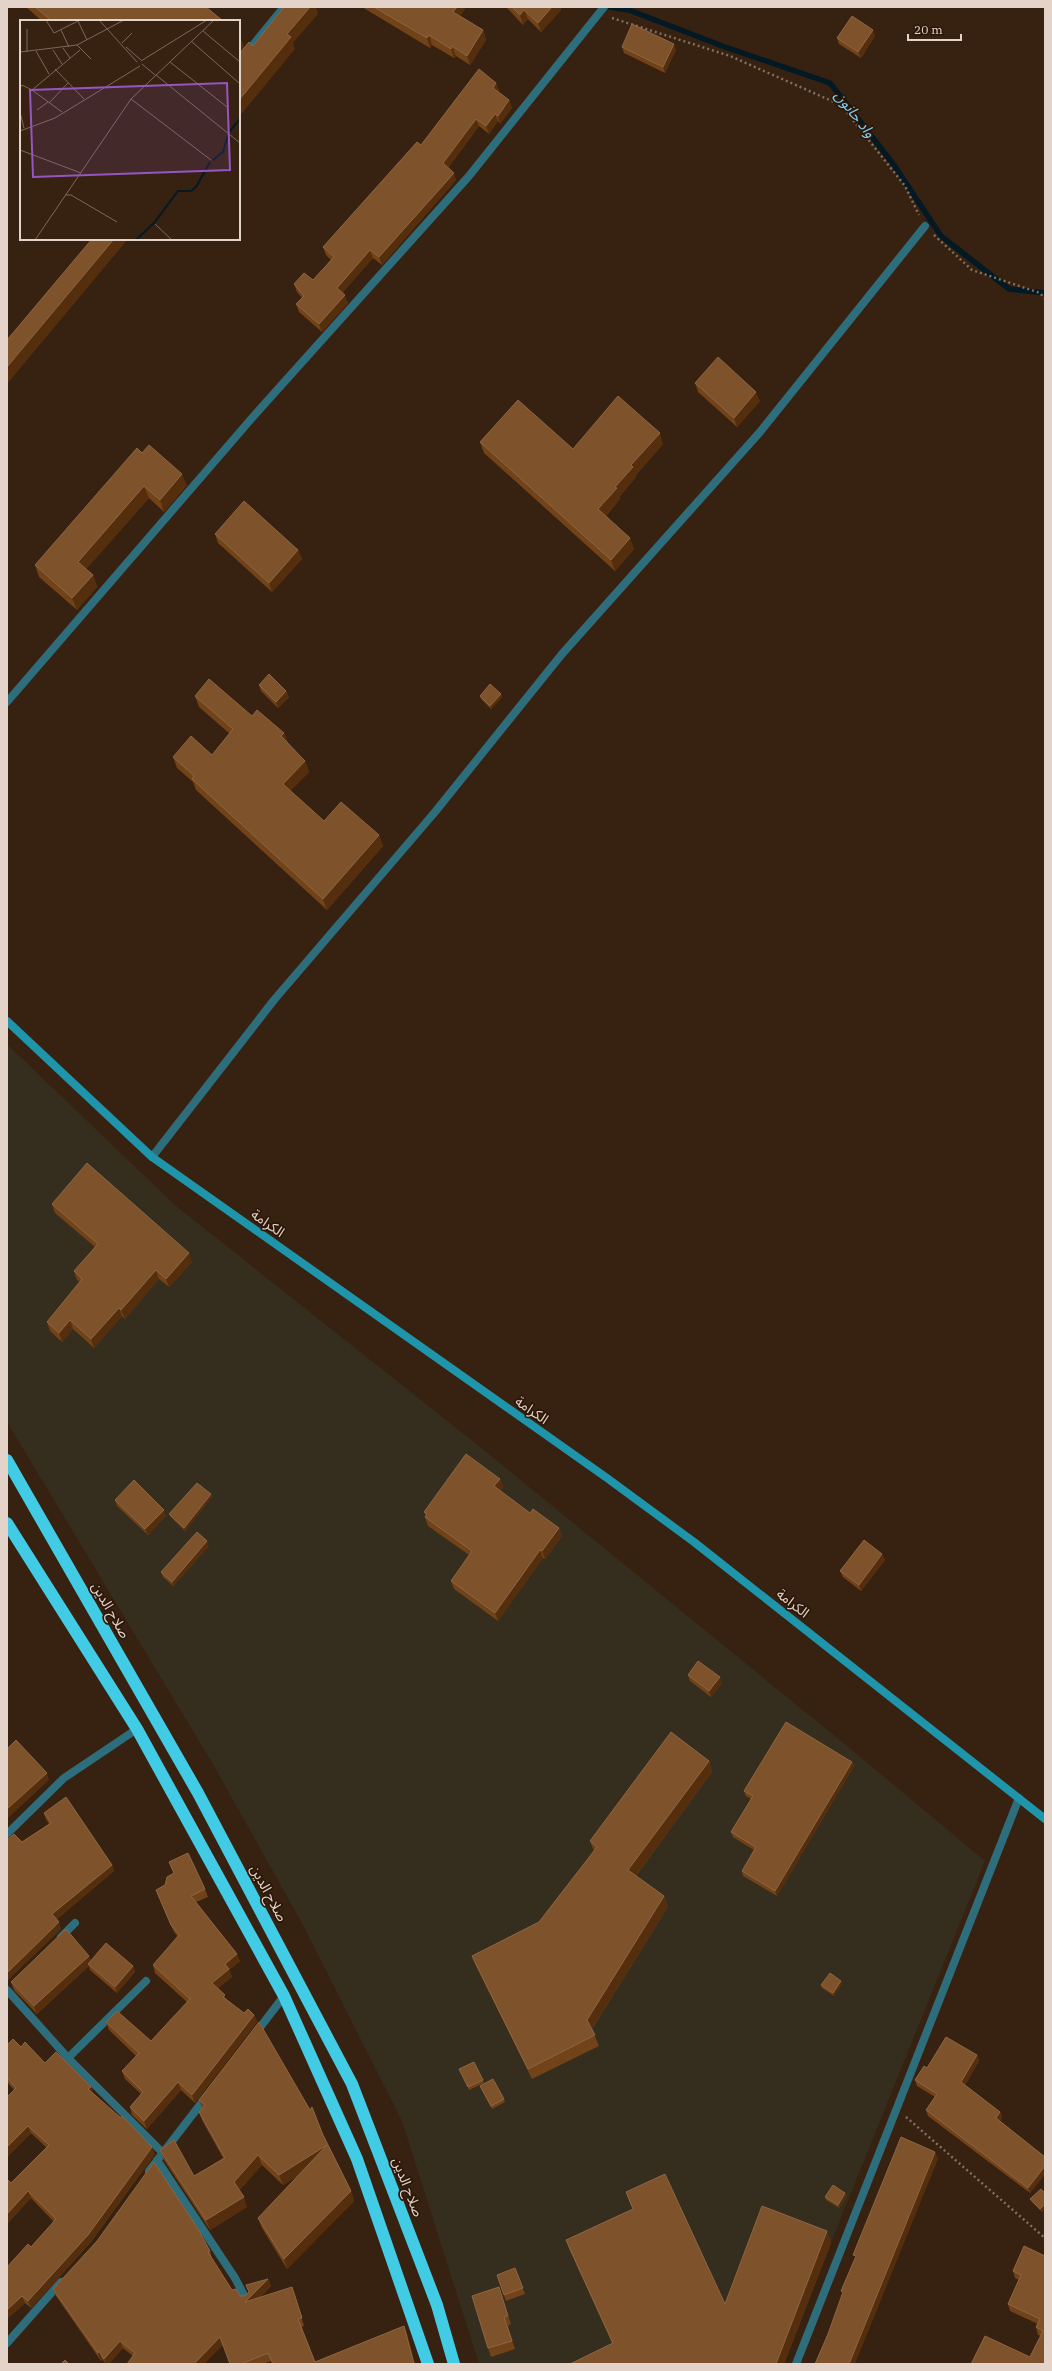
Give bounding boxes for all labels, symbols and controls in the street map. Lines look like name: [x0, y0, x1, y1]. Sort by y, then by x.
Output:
scale bar: [908, 16, 961, 42]
inset map: [20, 20, 240, 240]
text: 20 m: [914, 22, 943, 37]
water label: واد حانون: [831, 86, 880, 142]
street label: الكرامة: [248, 1205, 288, 1241]
street label: الكرامة: [512, 1392, 552, 1428]
street label: صلاح الدين: [86, 1579, 134, 1643]
street label: الكرامة: [773, 1585, 813, 1621]
street label: صلاح الدين: [245, 1861, 292, 1926]
street label: صلاح الدين: [387, 2155, 428, 2220]

